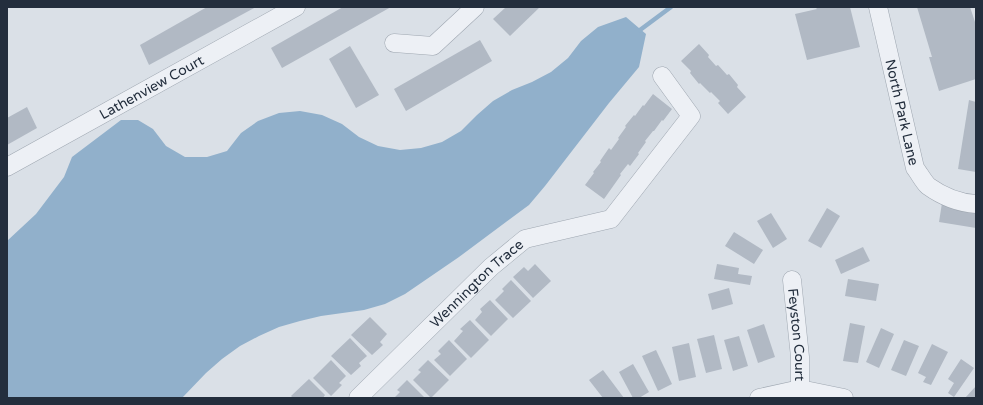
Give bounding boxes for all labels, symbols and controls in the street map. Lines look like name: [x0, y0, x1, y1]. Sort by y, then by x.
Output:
street label: Lathenview Court: [96, 51, 207, 123]
street label: North Park Lane: [882, 57, 923, 167]
street label: Wennington Trace: [426, 236, 527, 331]
street label: Feyston Court: [784, 287, 809, 382]

